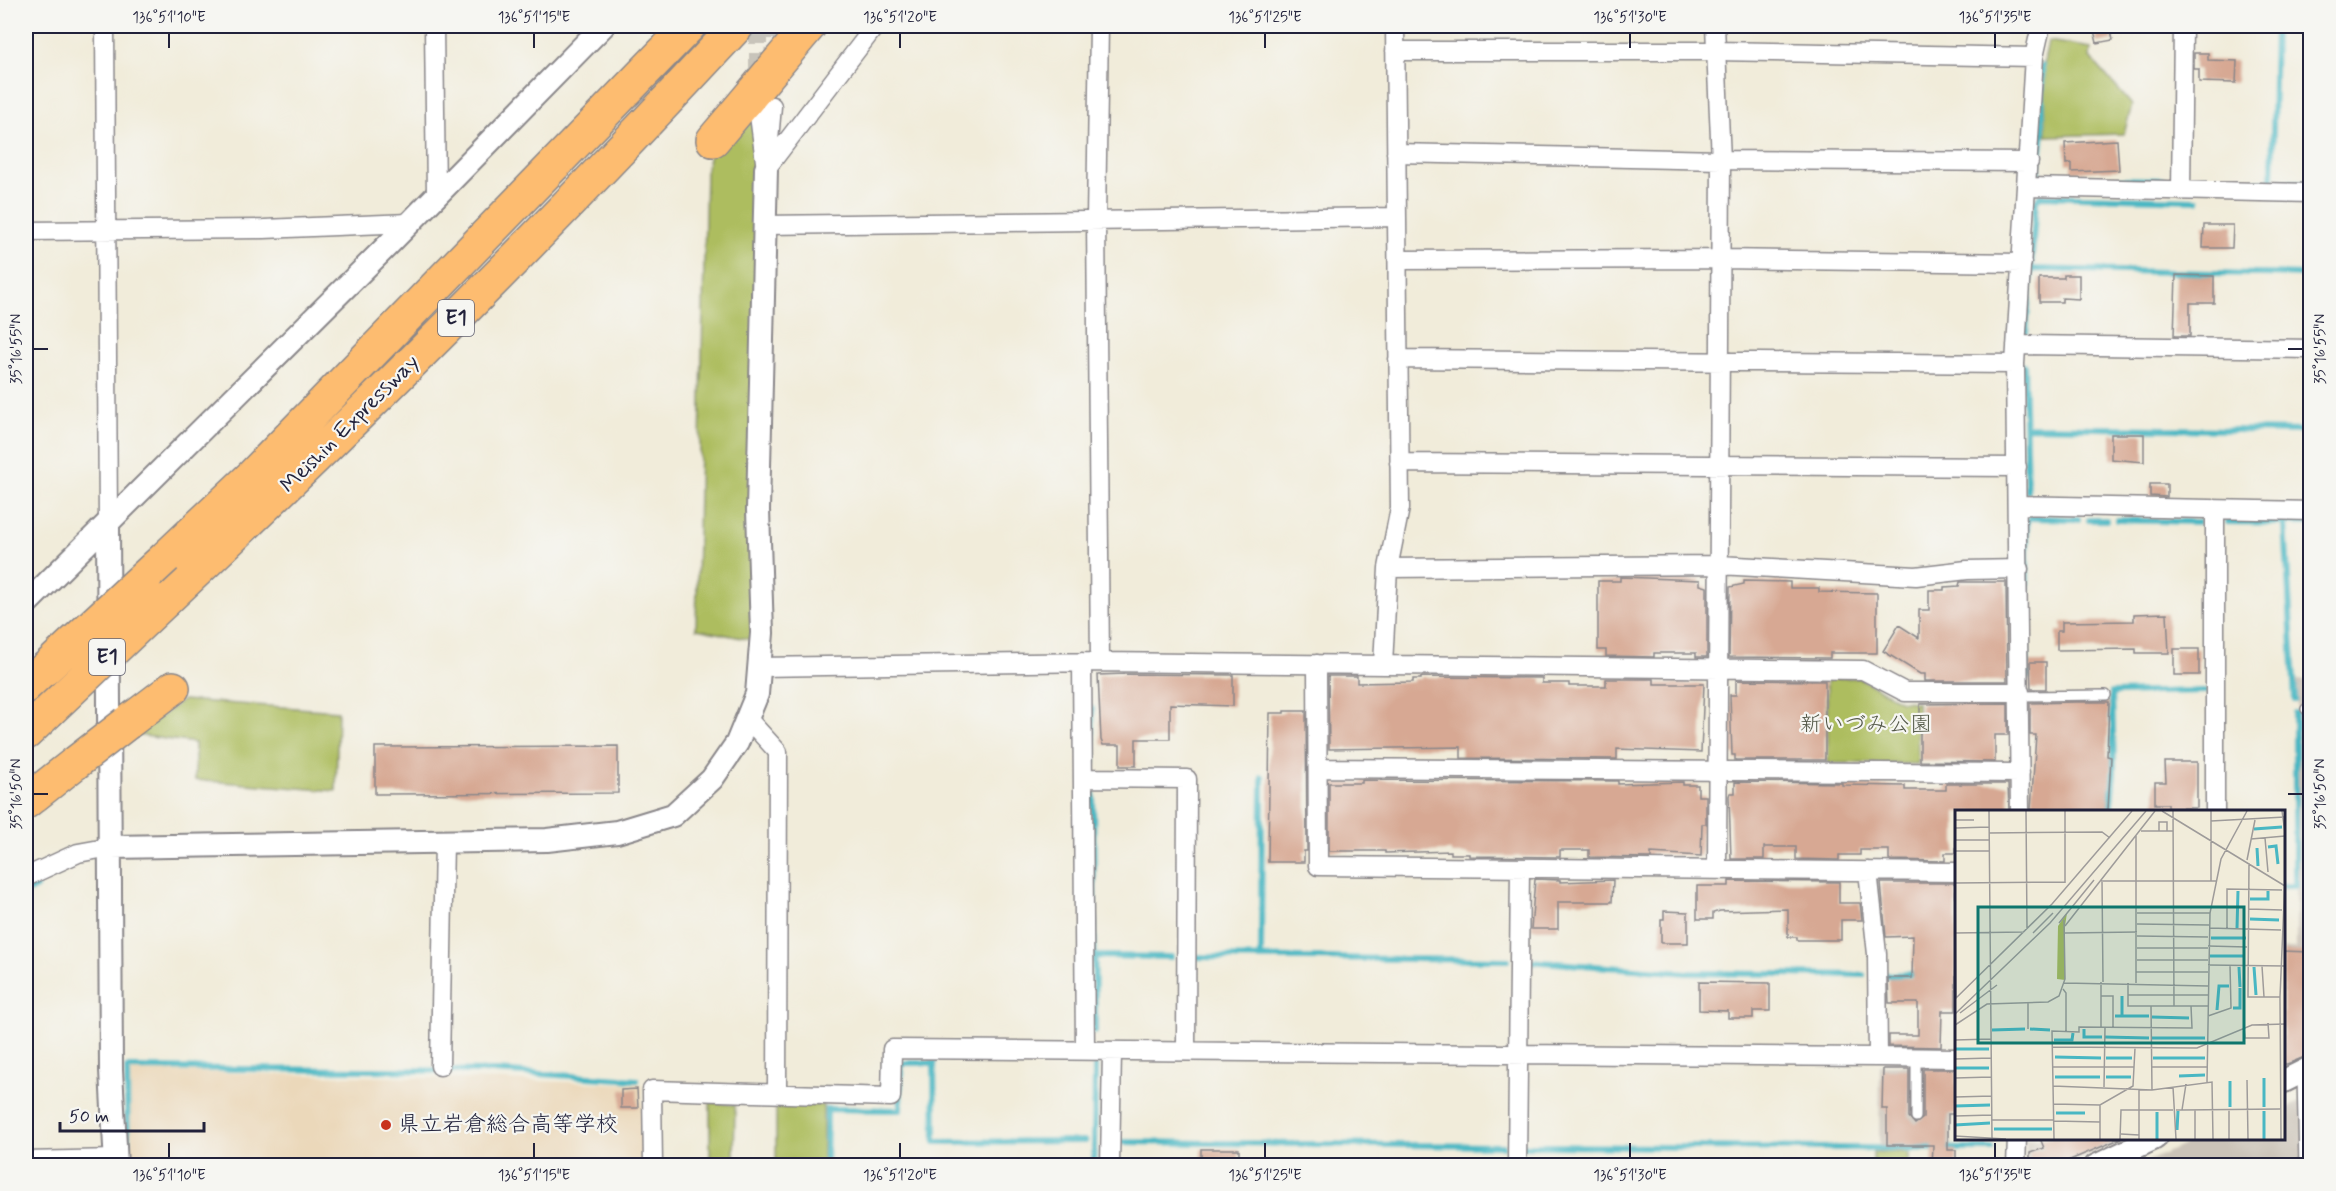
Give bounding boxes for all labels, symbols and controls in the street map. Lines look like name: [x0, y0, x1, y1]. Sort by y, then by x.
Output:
text: 136°51'10"E: [132, 8, 206, 28]
text: 136°51'15"E: [498, 8, 571, 28]
text: 136°51'20"E: [863, 8, 937, 28]
text: 136°51'25"E: [1228, 8, 1302, 28]
text: 136°51'30"E: [1593, 8, 1667, 28]
text: 136°51'35"E: [1959, 8, 2032, 28]
road number: E1: [438, 300, 474, 336]
text: 35°16'55"N: [7, 314, 27, 384]
text: 35°16'55"N: [2311, 314, 2331, 384]
street label: Meishin Expressway: [275, 349, 425, 499]
road number: E1: [89, 639, 125, 675]
park label: 新いづみ公園: [1800, 711, 1932, 739]
text: 35°16'50"N: [7, 758, 27, 830]
text: 35°16'50"N: [2311, 758, 2331, 830]
inset map: [1955, 810, 2285, 1140]
scale bar: [60, 1095, 204, 1133]
text: 50 m: [69, 1105, 109, 1129]
place label: 県立岩倉総合高等学校: [398, 1111, 618, 1139]
marker: 県立岩倉総合高等学校: [379, 1118, 393, 1132]
text: 136°51'10"E: [132, 1166, 206, 1186]
text: 136°51'15"E: [498, 1166, 571, 1186]
text: 136°51'20"E: [863, 1166, 937, 1186]
text: 136°51'25"E: [1228, 1166, 1302, 1186]
text: 136°51'30"E: [1593, 1166, 1667, 1186]
text: 136°51'35"E: [1959, 1166, 2032, 1186]

